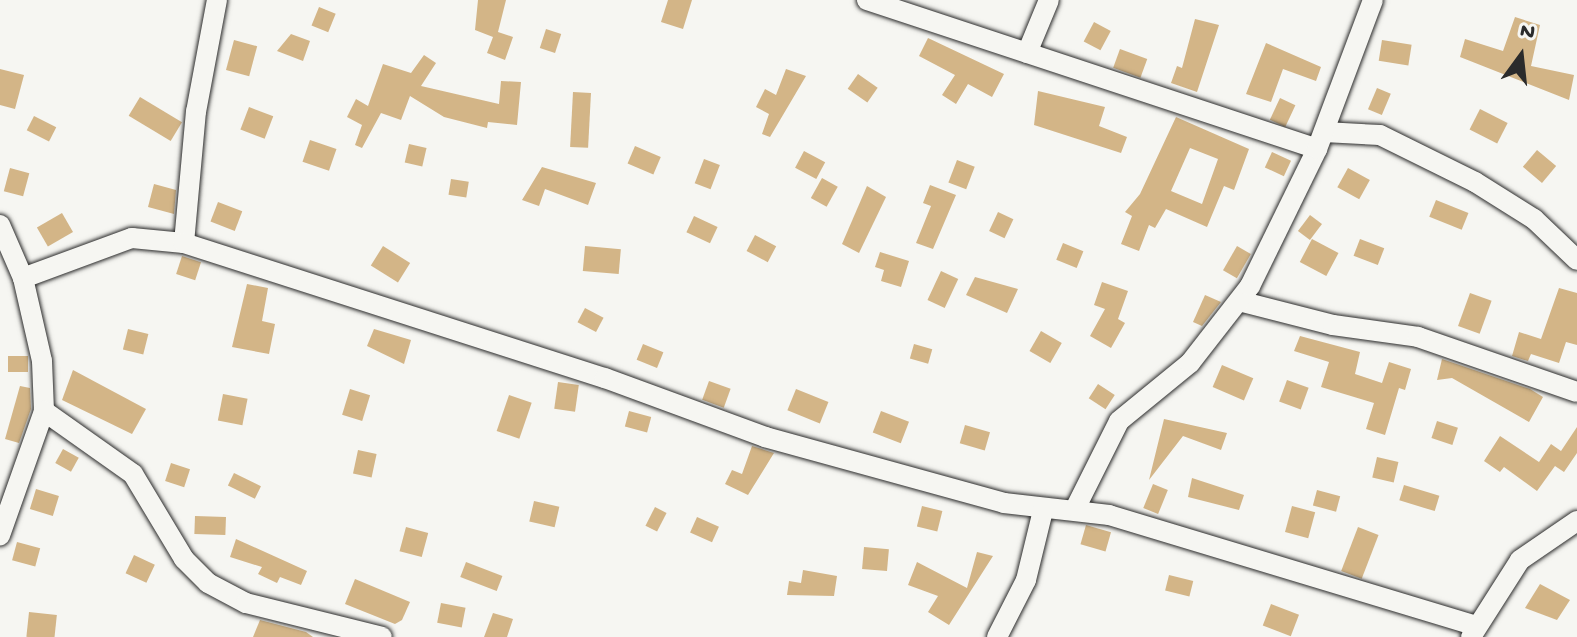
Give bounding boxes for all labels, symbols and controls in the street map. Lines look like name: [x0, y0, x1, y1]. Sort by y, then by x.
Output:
north arrow: [1481, 16, 1561, 96]
text: N: [1517, 18, 1538, 47]

